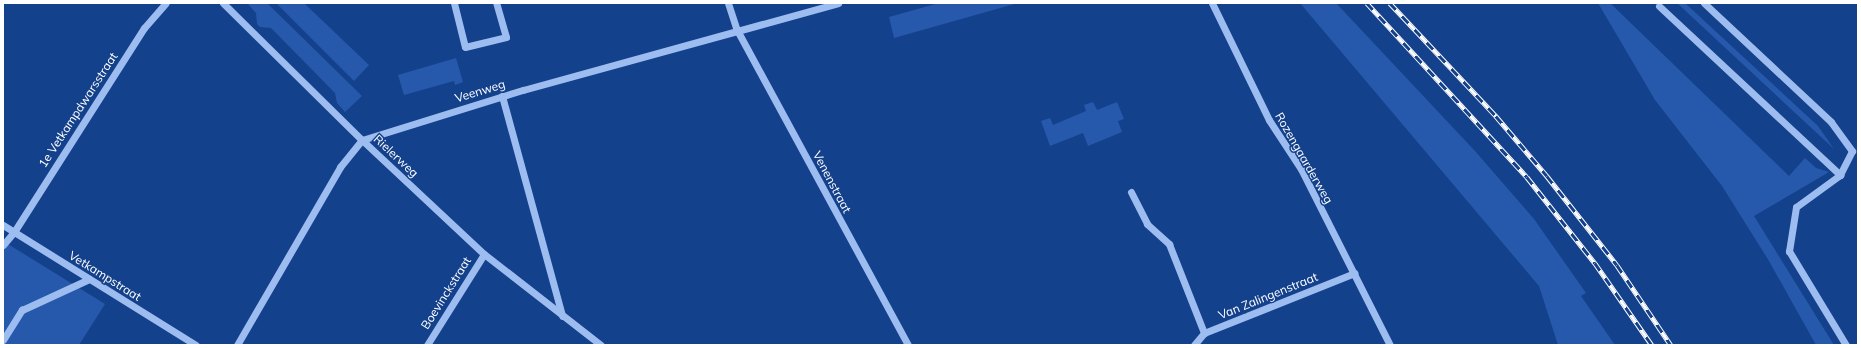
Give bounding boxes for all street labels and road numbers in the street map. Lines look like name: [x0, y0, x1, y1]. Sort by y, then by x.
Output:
street label: 1e Vetkampdwarsstraat: [35, 50, 121, 170]
street label: Veenweg: [453, 77, 507, 105]
street label: Rozengaarderweg: [1272, 110, 1336, 206]
street label: Rielerweg: [371, 132, 421, 180]
street label: Venenstraat: [810, 149, 854, 215]
street label: Vetkampstraat: [66, 248, 144, 304]
street label: Boevinckstraat: [418, 254, 474, 332]
street label: Van Zalingenstraat: [1216, 270, 1320, 322]

